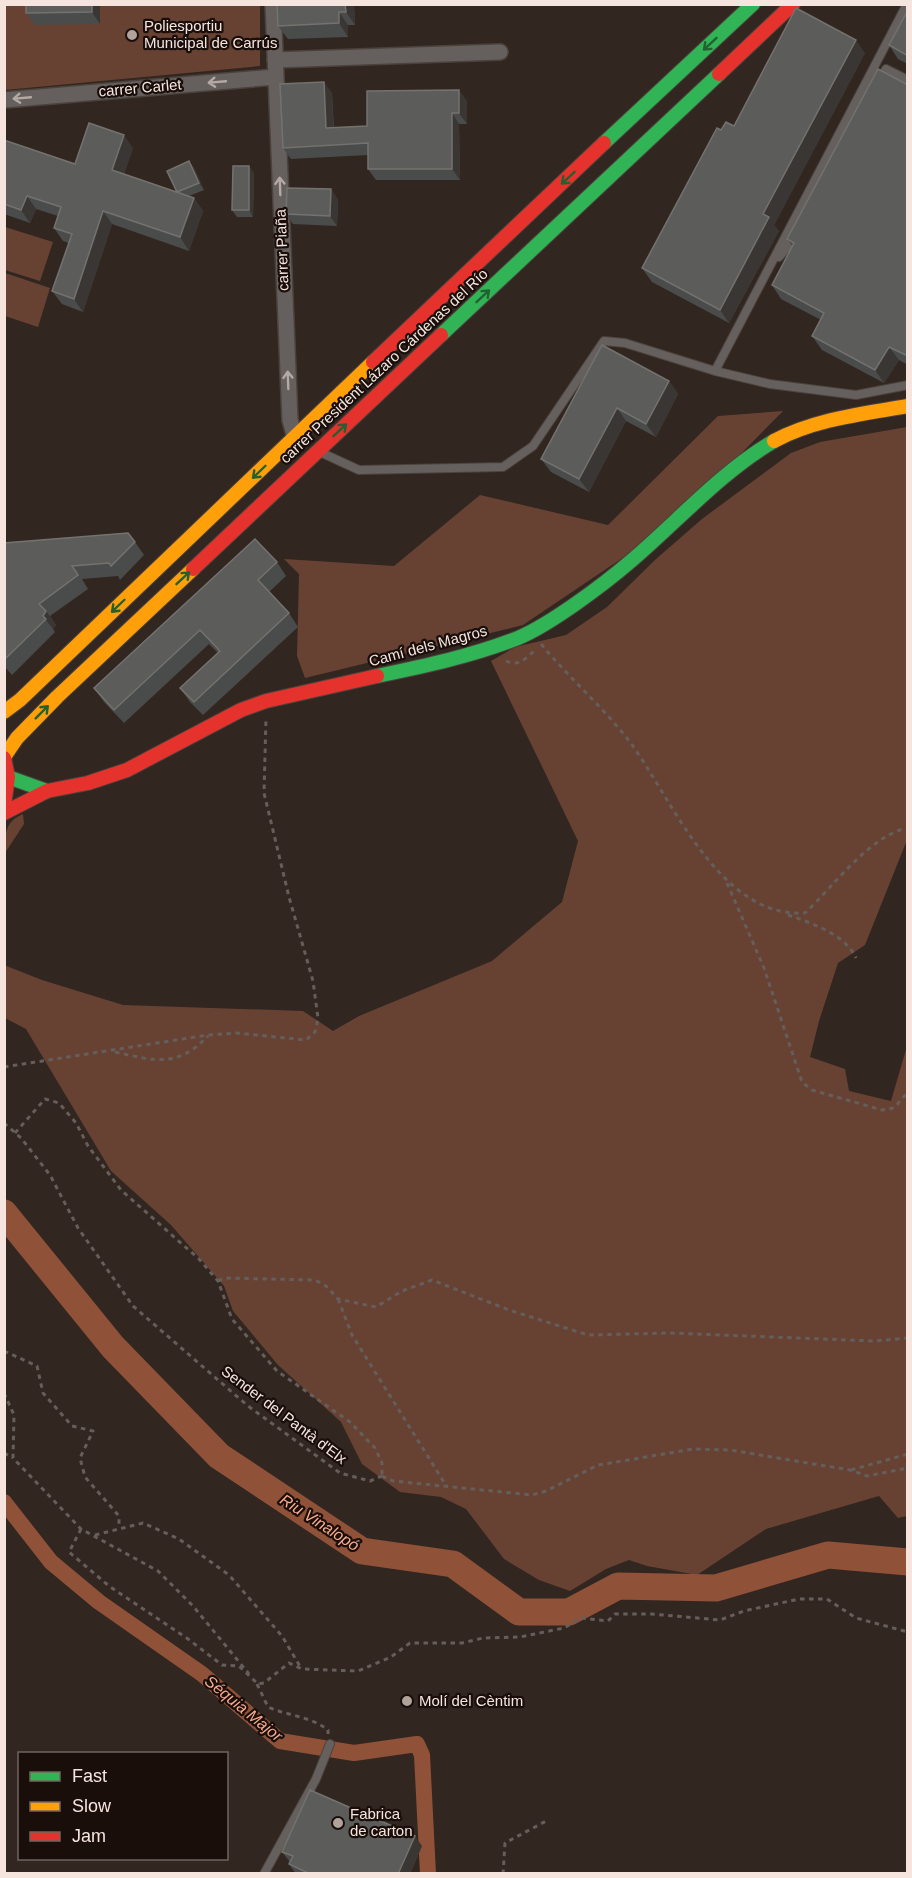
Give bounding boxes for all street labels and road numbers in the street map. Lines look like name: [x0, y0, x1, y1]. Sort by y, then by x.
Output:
street label: carrer Carlet: [98, 75, 183, 100]
street label: carrer Piaña: [272, 208, 291, 291]
street label: carrer President Lázaro Cárdenas del Río: [276, 265, 491, 467]
street label: Camí dels Magros: [367, 622, 489, 669]
street label: Sender del Pantà d'Elx: [218, 1362, 351, 1467]

